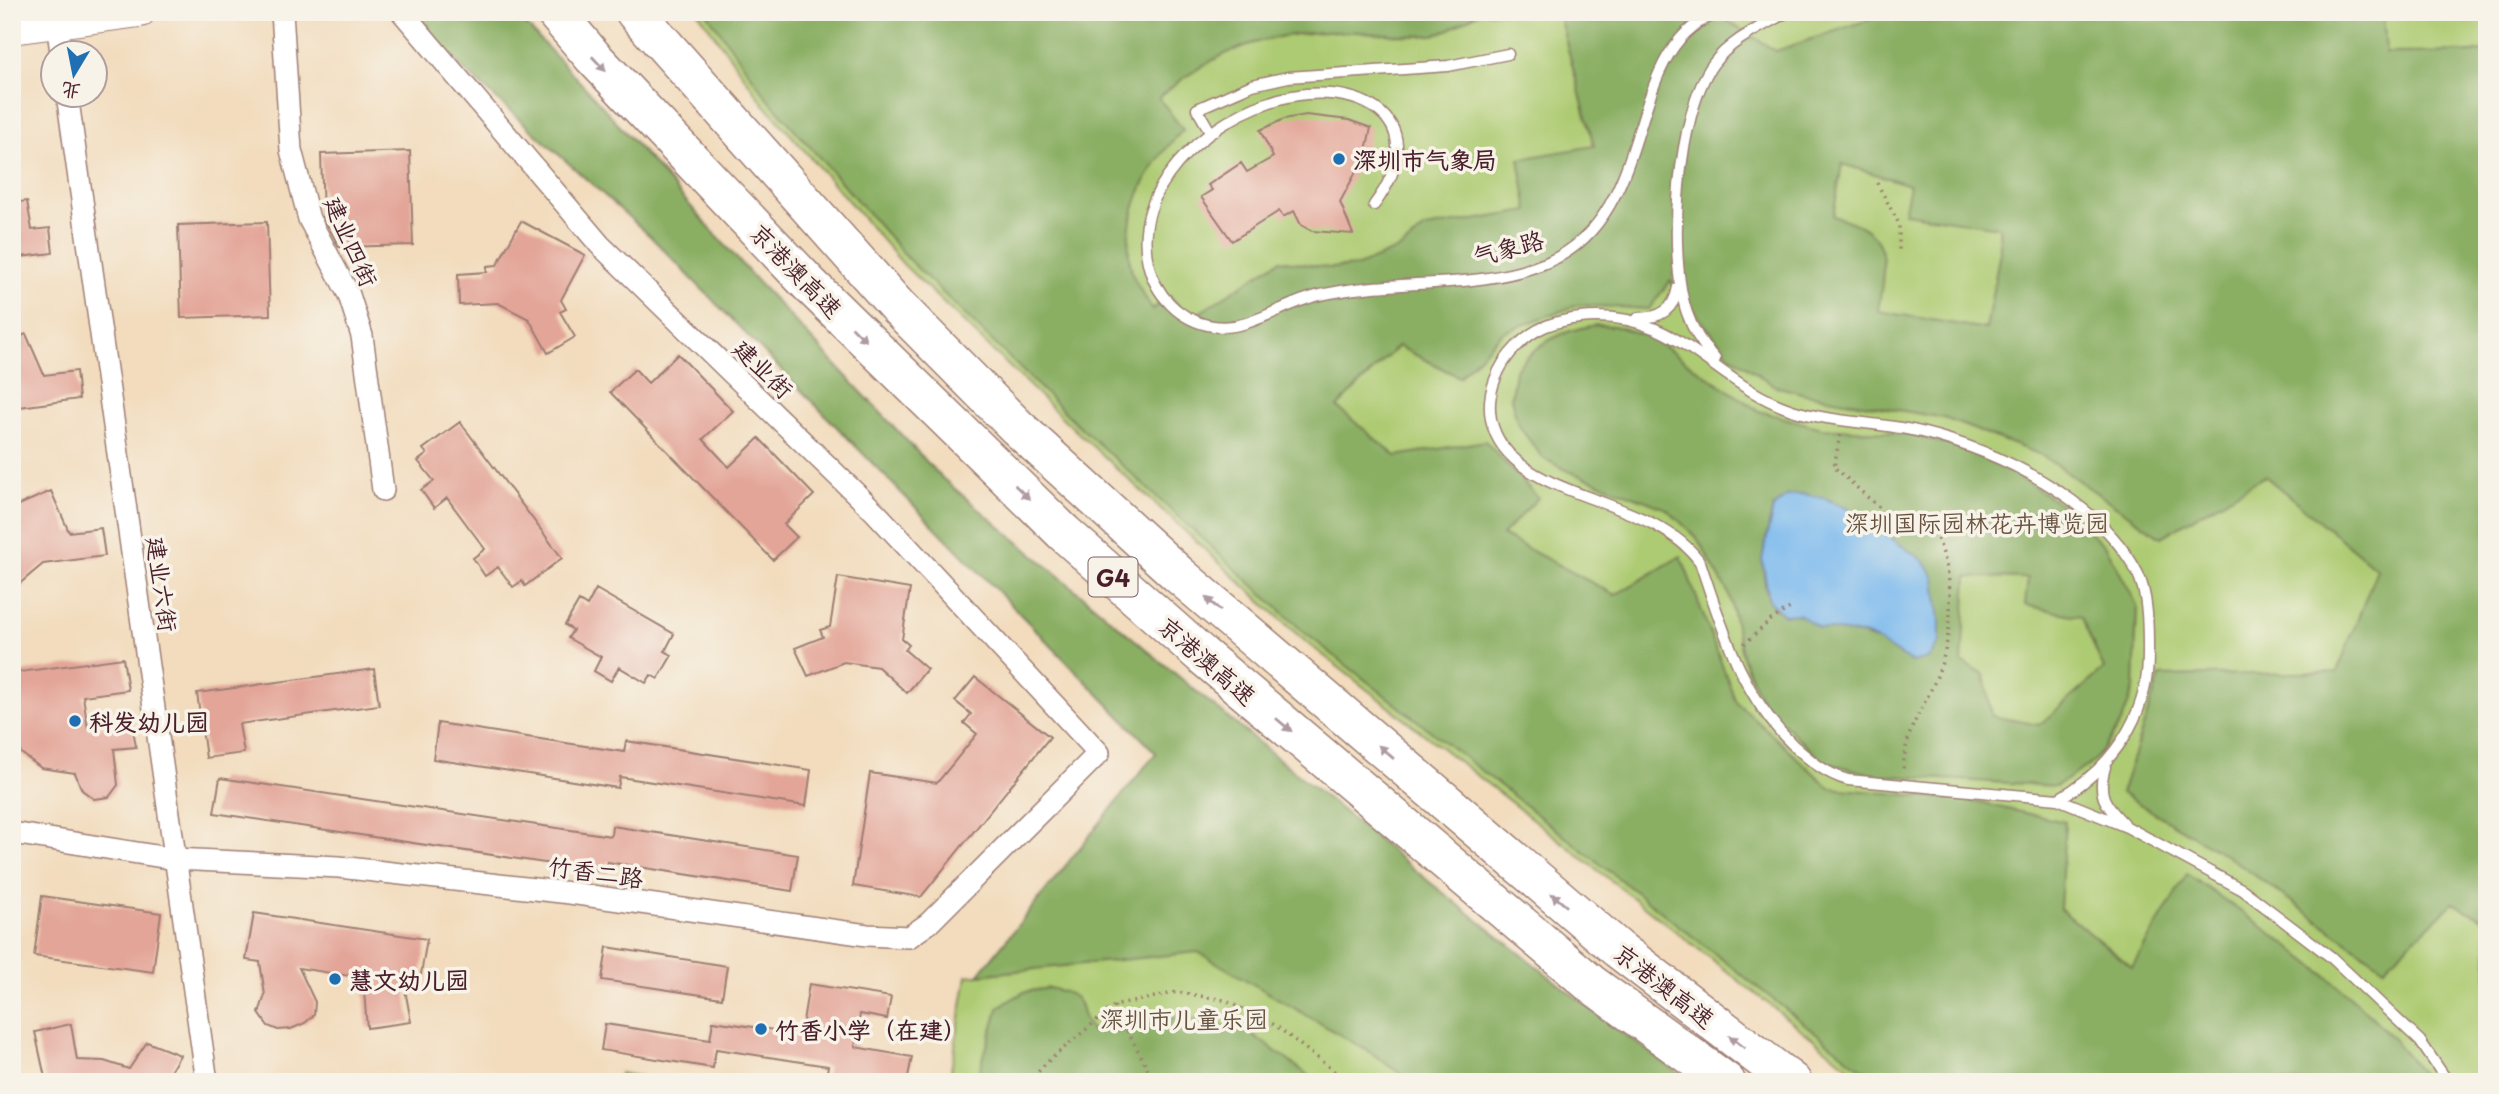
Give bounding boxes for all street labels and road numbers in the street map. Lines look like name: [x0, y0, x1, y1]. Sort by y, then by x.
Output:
street label: 建业四街: [316, 190, 388, 292]
street label: 京港澳高速: [742, 214, 852, 326]
street label: 气象路: [1469, 220, 1547, 274]
street label: 建业街: [726, 330, 802, 406]
street label: 建业六街: [138, 534, 188, 634]
road number: G4: [1088, 558, 1138, 596]
street label: 京港澳高速: [1151, 607, 1265, 713]
street label: 竹香二路: [546, 846, 646, 896]
street label: 京港澳高速: [1607, 934, 1723, 1036]

